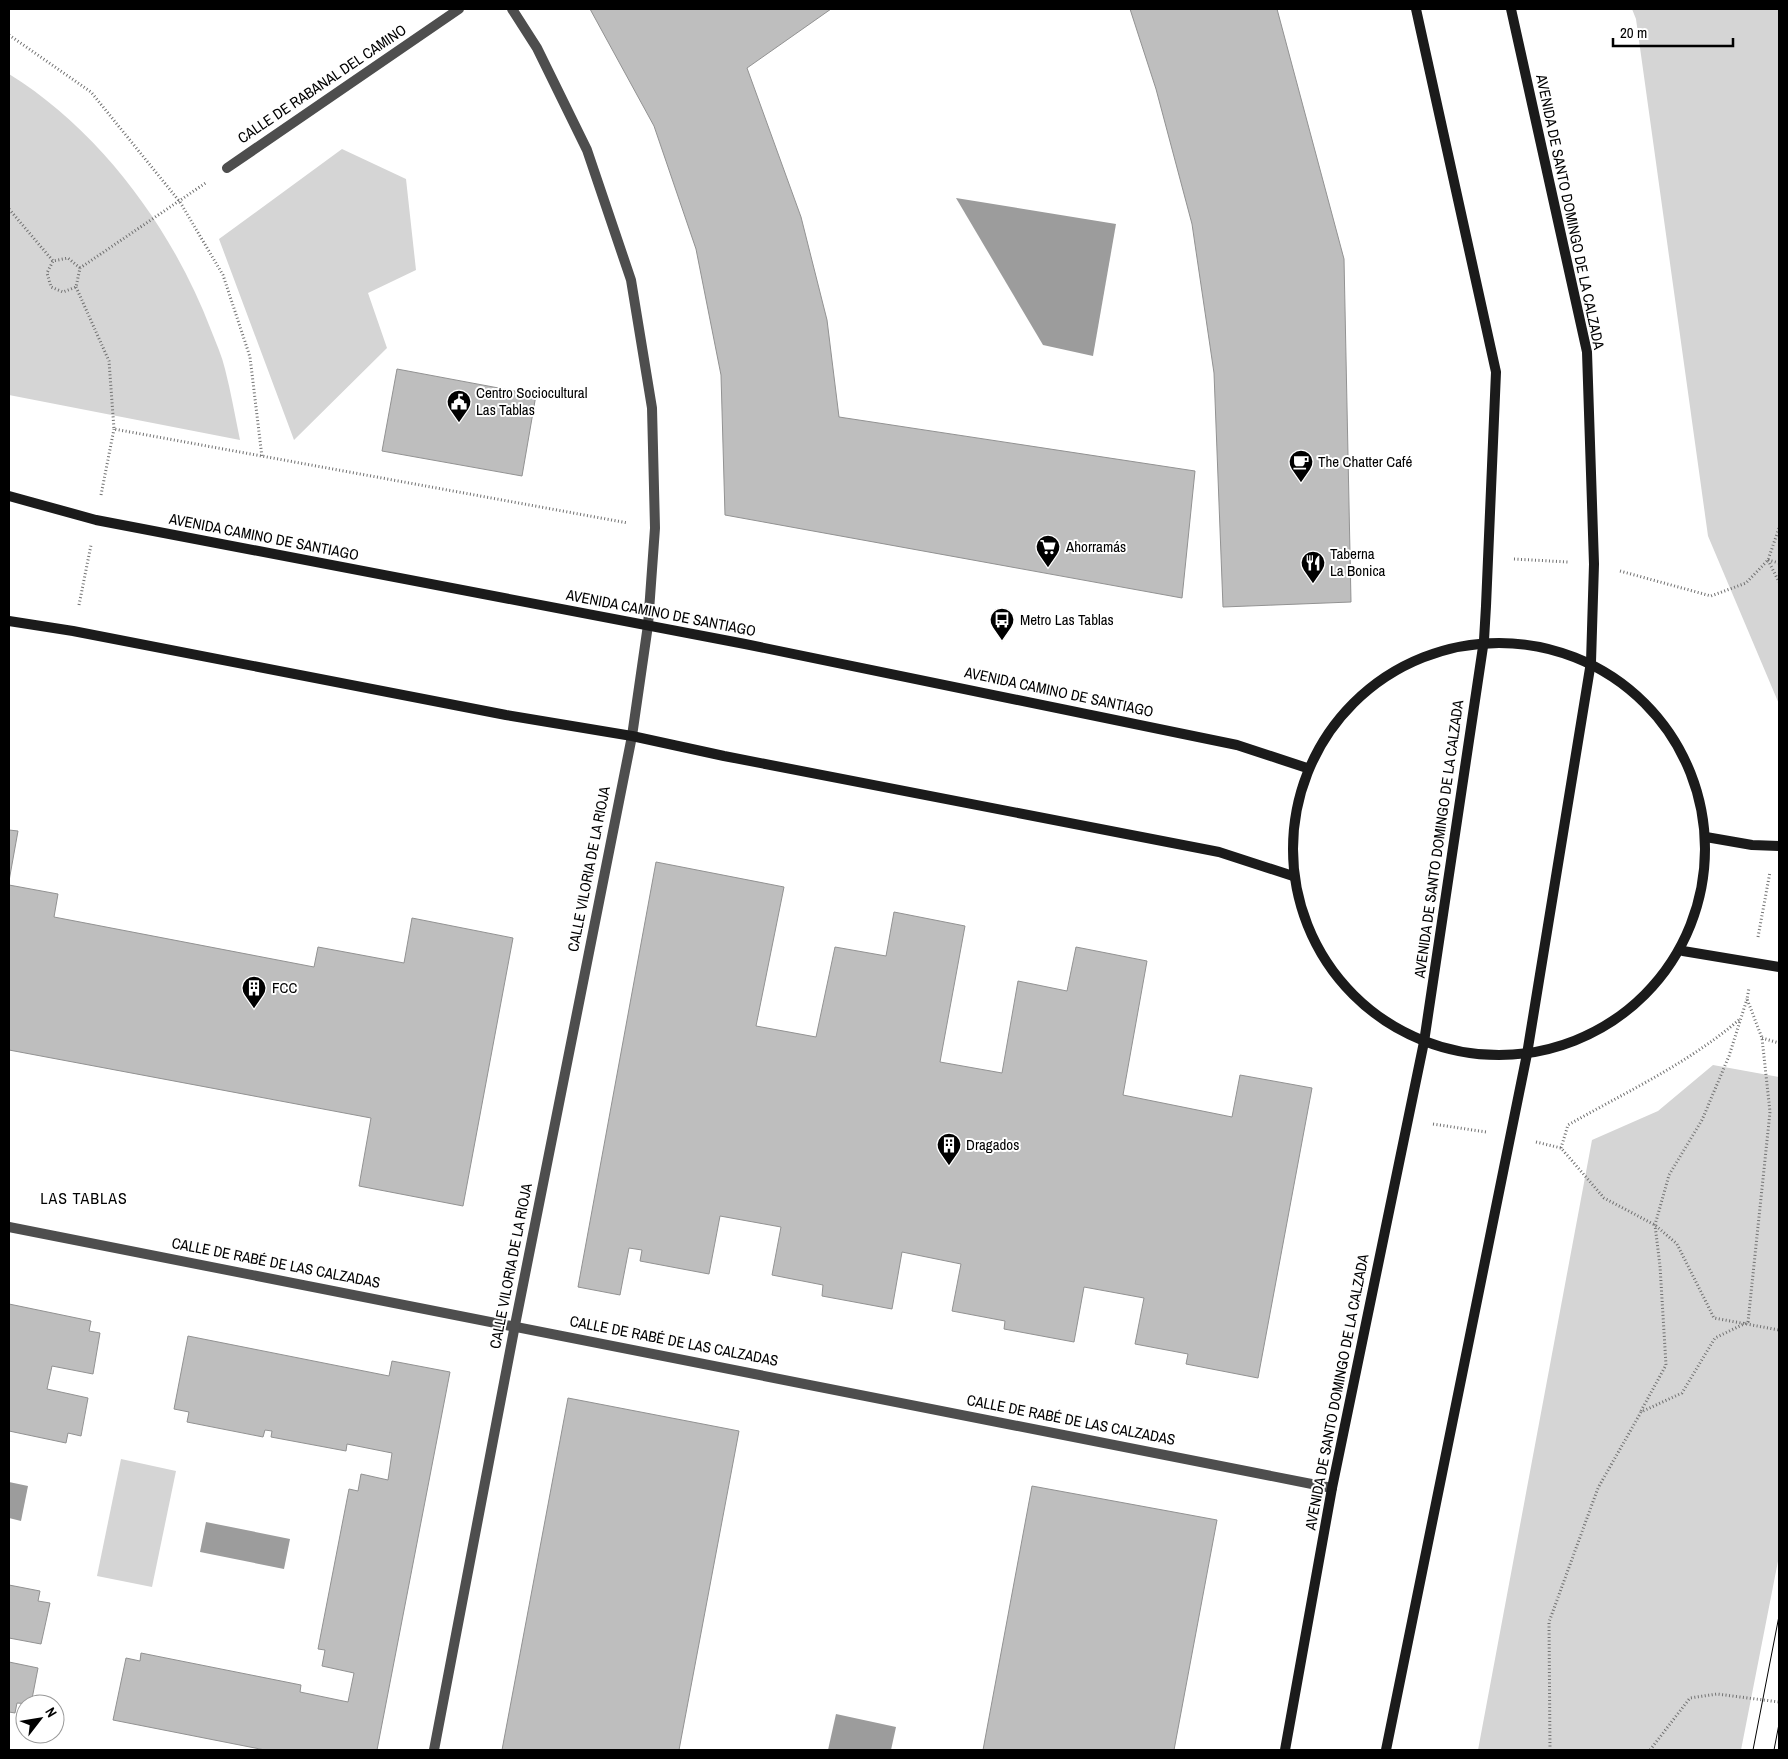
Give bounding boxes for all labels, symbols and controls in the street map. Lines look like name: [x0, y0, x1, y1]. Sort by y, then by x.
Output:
scale bar: [1613, 15, 1733, 47]
street label: CALLE DE RABANAL DEL CAMINO: [233, 19, 410, 148]
text: 20 m: [1620, 22, 1647, 43]
street label: AVENIDA DE SANTO DOMINGO DE LA CALZADA: [1531, 72, 1610, 352]
place label: Centro Sociocultural Las Tablas: [476, 382, 587, 420]
public building icon: Centro Sociocultural Las Tablas: [446, 389, 472, 423]
cafe icon: The Chatter Café: [1288, 449, 1314, 483]
place label: The Chatter Café: [1318, 451, 1413, 472]
street label: AVENIDA CAMINO DE SANTIAGO: [167, 508, 361, 565]
supermarket icon: Ahorramás: [1035, 534, 1061, 568]
place label: Ahorramás: [1065, 536, 1126, 557]
place label: Taberna La Bonica: [1330, 543, 1386, 581]
restaurant icon: Taberna La Bonica: [1300, 550, 1326, 584]
street label: AVENIDA CAMINO DE SANTIAGO: [564, 584, 758, 641]
bus stop icon: Metro Las Tablas: [989, 607, 1015, 641]
place label: Metro Las Tablas: [1020, 609, 1114, 630]
street label: AVENIDA CAMINO DE SANTIAGO: [962, 661, 1155, 722]
street label: AVENIDA DE SANTO DOMINGO DE LA CALZADA: [1408, 698, 1469, 980]
street label: CALLE VILORIA DE LA RIOJA: [562, 784, 615, 953]
building icon: FCC: [241, 975, 267, 1009]
place label: FCC: [272, 977, 297, 998]
building icon: Dragados: [936, 1132, 962, 1166]
place label: Dragados: [966, 1134, 1019, 1155]
street label: CALLE VILORIA DE LA RIOJA: [484, 1181, 537, 1350]
district label: LAS TABLAS: [40, 1187, 128, 1209]
street label: CALLE DE RABÉ DE LAS CALZADAS: [170, 1232, 382, 1293]
street label: AVENIDA DE SANTO DOMINGO DE LA CALZADA: [1299, 1251, 1374, 1533]
street label: CALLE DE RABÉ DE LAS CALZADAS: [568, 1310, 780, 1371]
street label: CALLE DE RABÉ DE LAS CALZADAS: [965, 1389, 1177, 1450]
north arrow: [15, 1694, 65, 1744]
text: N: [41, 1704, 61, 1720]

